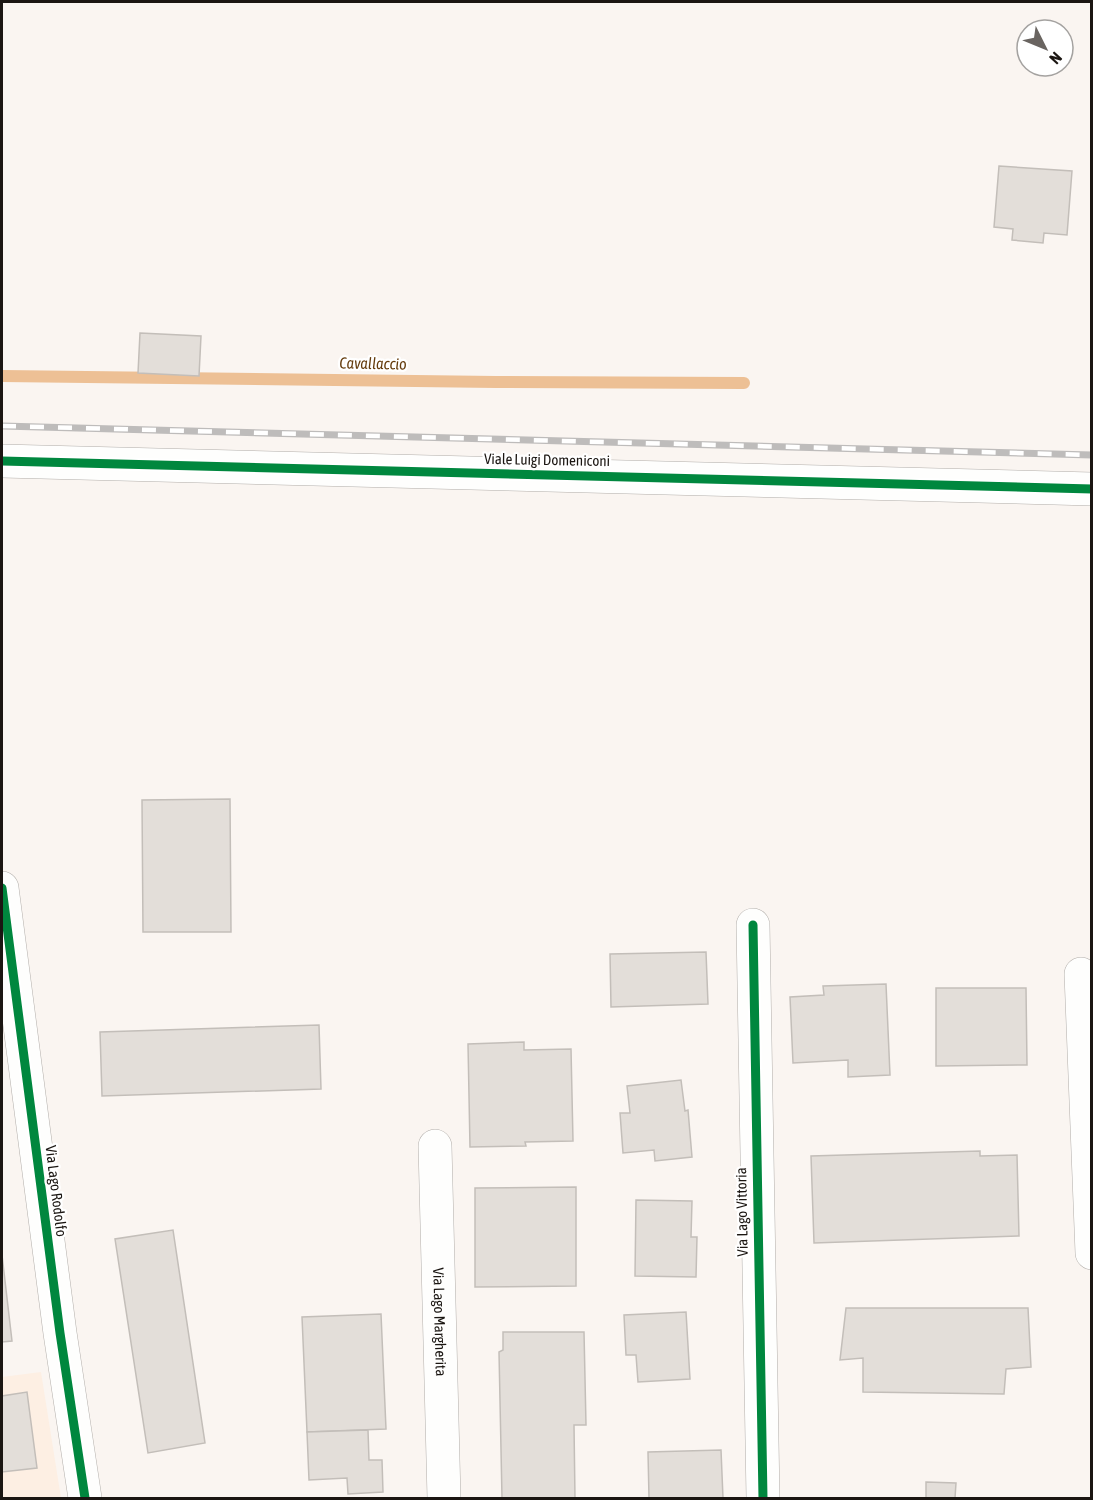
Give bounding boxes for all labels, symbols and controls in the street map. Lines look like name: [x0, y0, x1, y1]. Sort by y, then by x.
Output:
north arrow: [1015, 18, 1075, 78]
text: N: [1046, 49, 1066, 68]
water label: Cavallaccio: [339, 353, 407, 373]
street label: Viale Luigi Domeniconi: [484, 450, 610, 469]
street label: Via Lago Rodolfo: [42, 1144, 71, 1238]
street label: Via Lago Vittoria: [732, 1167, 751, 1257]
street label: Via Lago Margherita: [430, 1267, 450, 1377]

